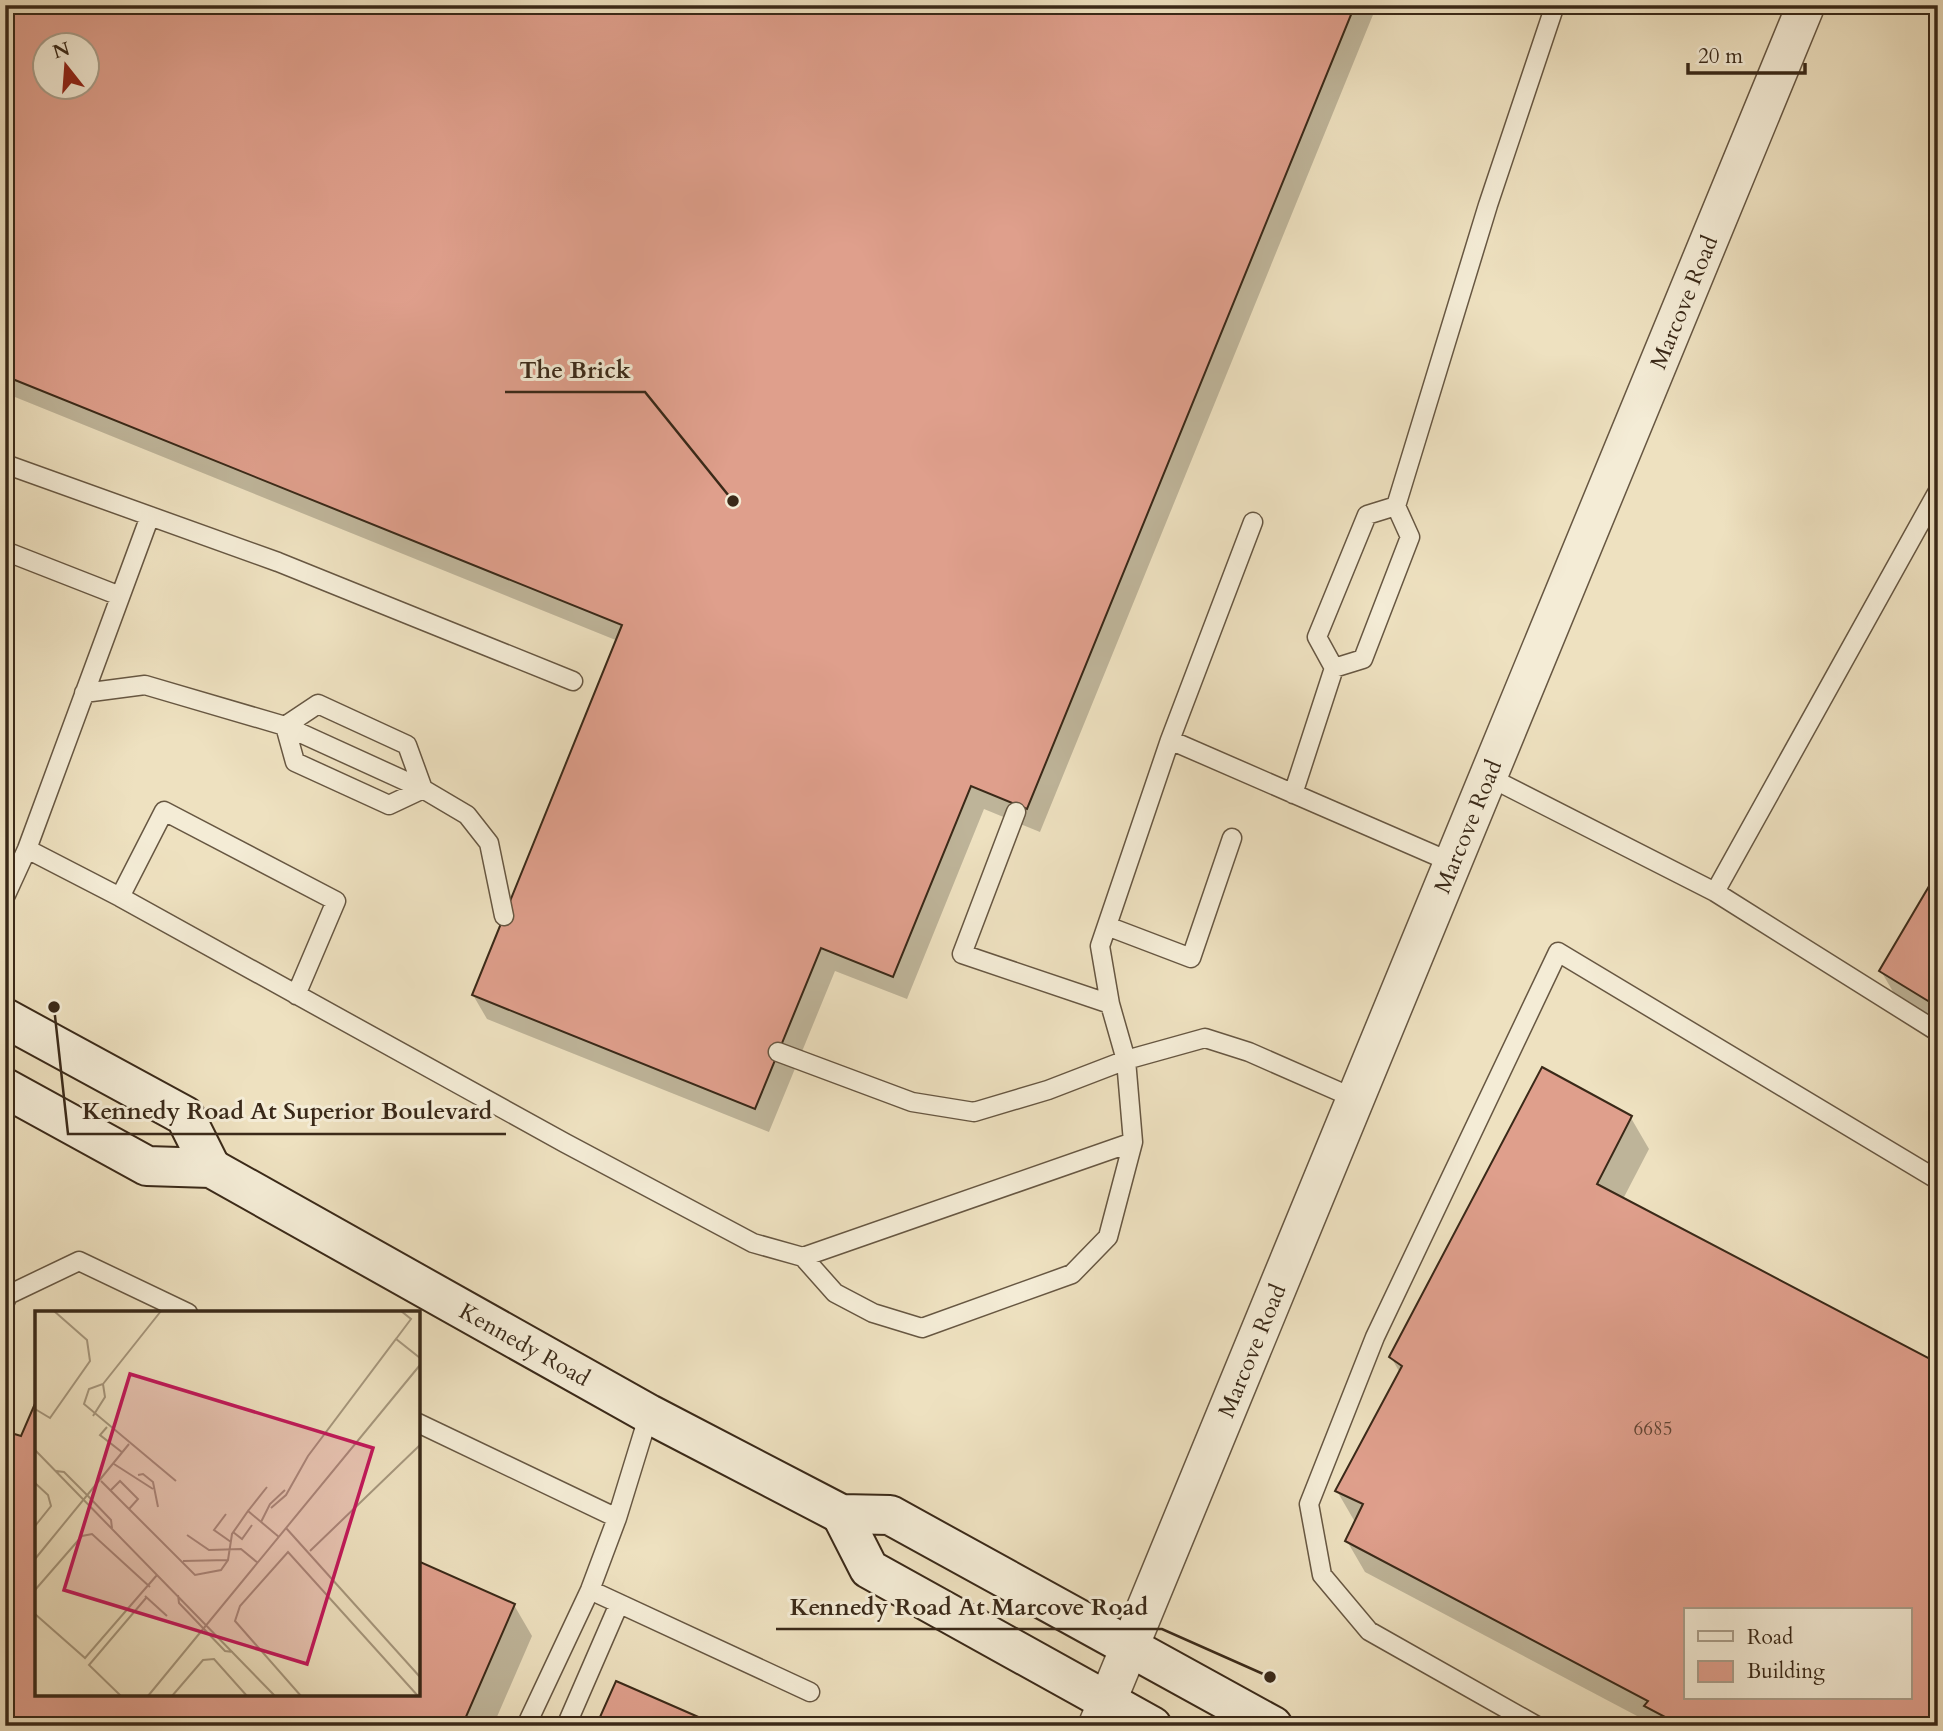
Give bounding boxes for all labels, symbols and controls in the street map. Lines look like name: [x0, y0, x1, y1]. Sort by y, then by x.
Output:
north arrow: [32, 32, 102, 102]
scale bar: [1688, 32, 1805, 76]
text: N: [50, 36, 73, 66]
text: 20 m: [1698, 42, 1743, 71]
street label: Marcove Road: [1643, 230, 1726, 374]
callout: The Brick: [505, 347, 645, 392]
text: The Brick: [519, 354, 631, 387]
street label: Marcove Road: [1427, 754, 1510, 898]
callout: Kennedy Road At Superior Boulevard: [68, 1089, 506, 1134]
text: Kennedy Road At Superior Boulevard: [82, 1095, 492, 1128]
street label: Marcove Road: [1211, 1279, 1294, 1422]
street label: Kennedy Road: [454, 1296, 596, 1394]
inset map: [35, 1311, 420, 1696]
house number: 6685: [1634, 1416, 1672, 1442]
callout: Kennedy Road At Marcove Road: [776, 1584, 1162, 1629]
text: Kennedy Road At Marcove Road: [790, 1591, 1149, 1624]
legend: [1684, 1608, 1912, 1700]
text: Road: [1747, 1623, 1793, 1652]
text: Building: [1747, 1657, 1825, 1686]

